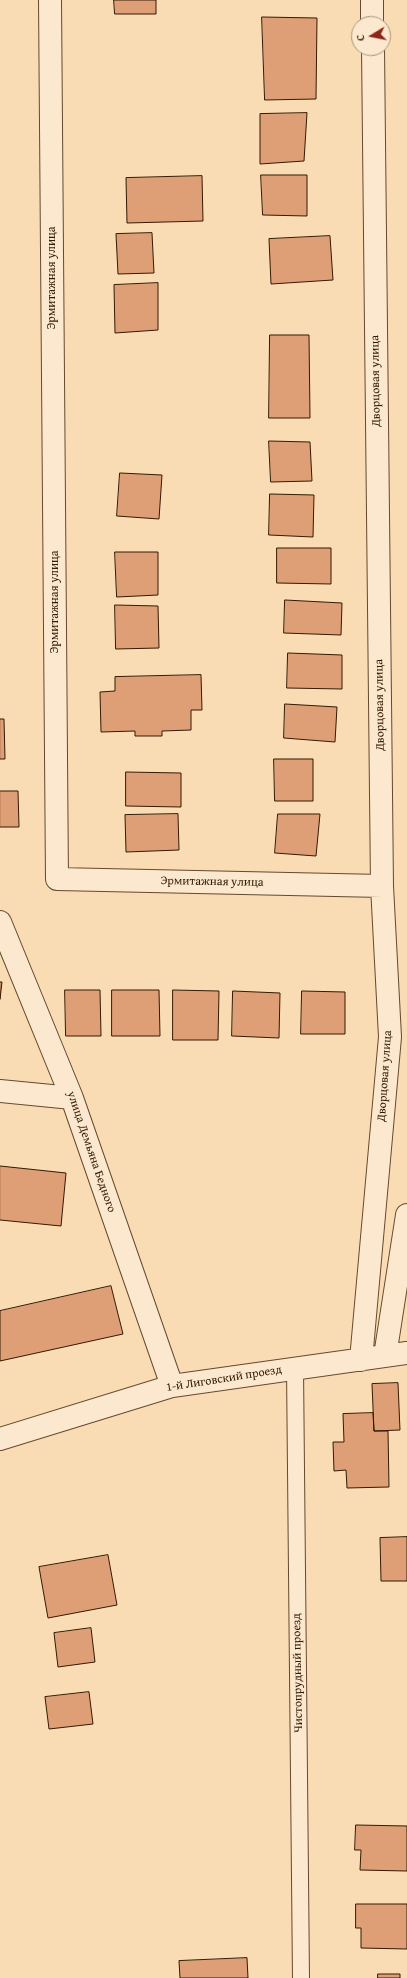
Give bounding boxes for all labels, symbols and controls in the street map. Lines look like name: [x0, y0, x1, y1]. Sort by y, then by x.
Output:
north arrow: [351, 16, 391, 56]
text: С: [352, 33, 369, 42]
street label: Эрмитажная улица: [45, 226, 59, 330]
street label: Дворцовая улица: [368, 335, 384, 427]
street label: Эрмитажная улица: [48, 550, 62, 654]
street label: Дворцовая улица: [372, 659, 388, 751]
street label: Эрмитажная улица: [160, 874, 264, 890]
street label: Дворцовая улица: [375, 1030, 395, 1122]
street label: улица Демьяна Бедного: [63, 1090, 119, 1214]
street label: 1-й Лиговский проезд: [165, 1363, 283, 1395]
street label: Чистопрудный проезд: [290, 1613, 306, 1733]

